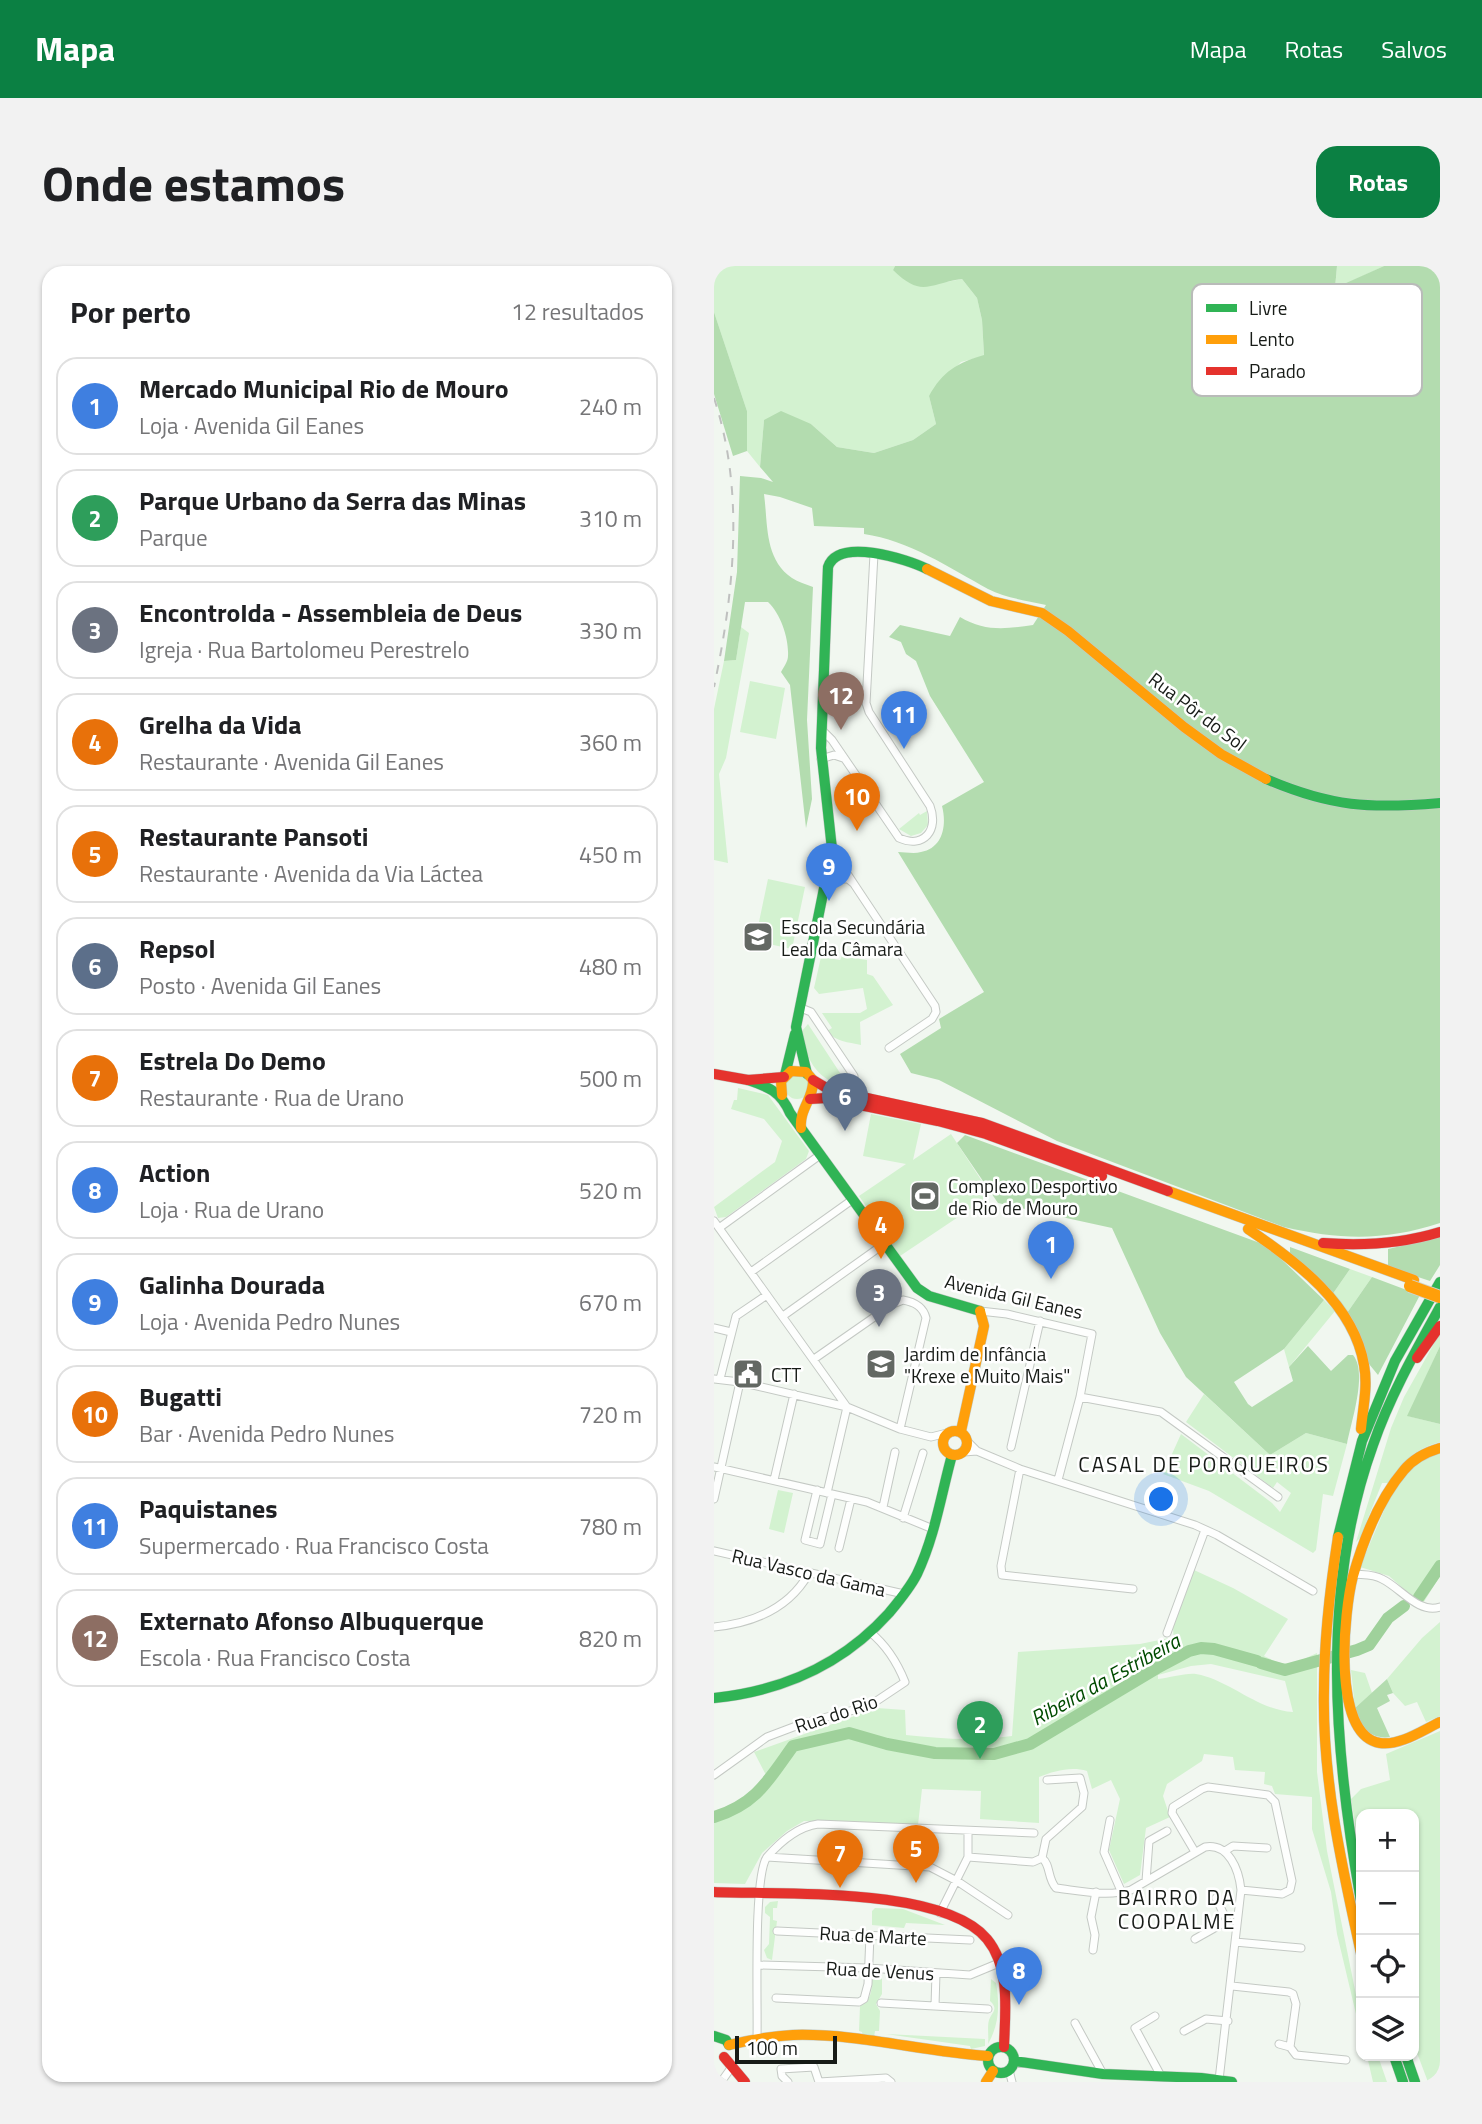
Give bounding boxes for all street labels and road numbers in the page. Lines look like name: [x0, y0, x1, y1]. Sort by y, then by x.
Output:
street label: Rua Pôr do Sol: [1143, 664, 1253, 758]
street label: Avenida Gil Eanes: [942, 1266, 1086, 1326]
street label: Rua Vasco da Gama: [729, 1540, 889, 1604]
street label: Rua do Rio: [791, 1686, 881, 1740]
street label: Rua de Marte: [819, 1918, 927, 1952]
street label: Rua de Venus: [825, 1953, 935, 1987]

